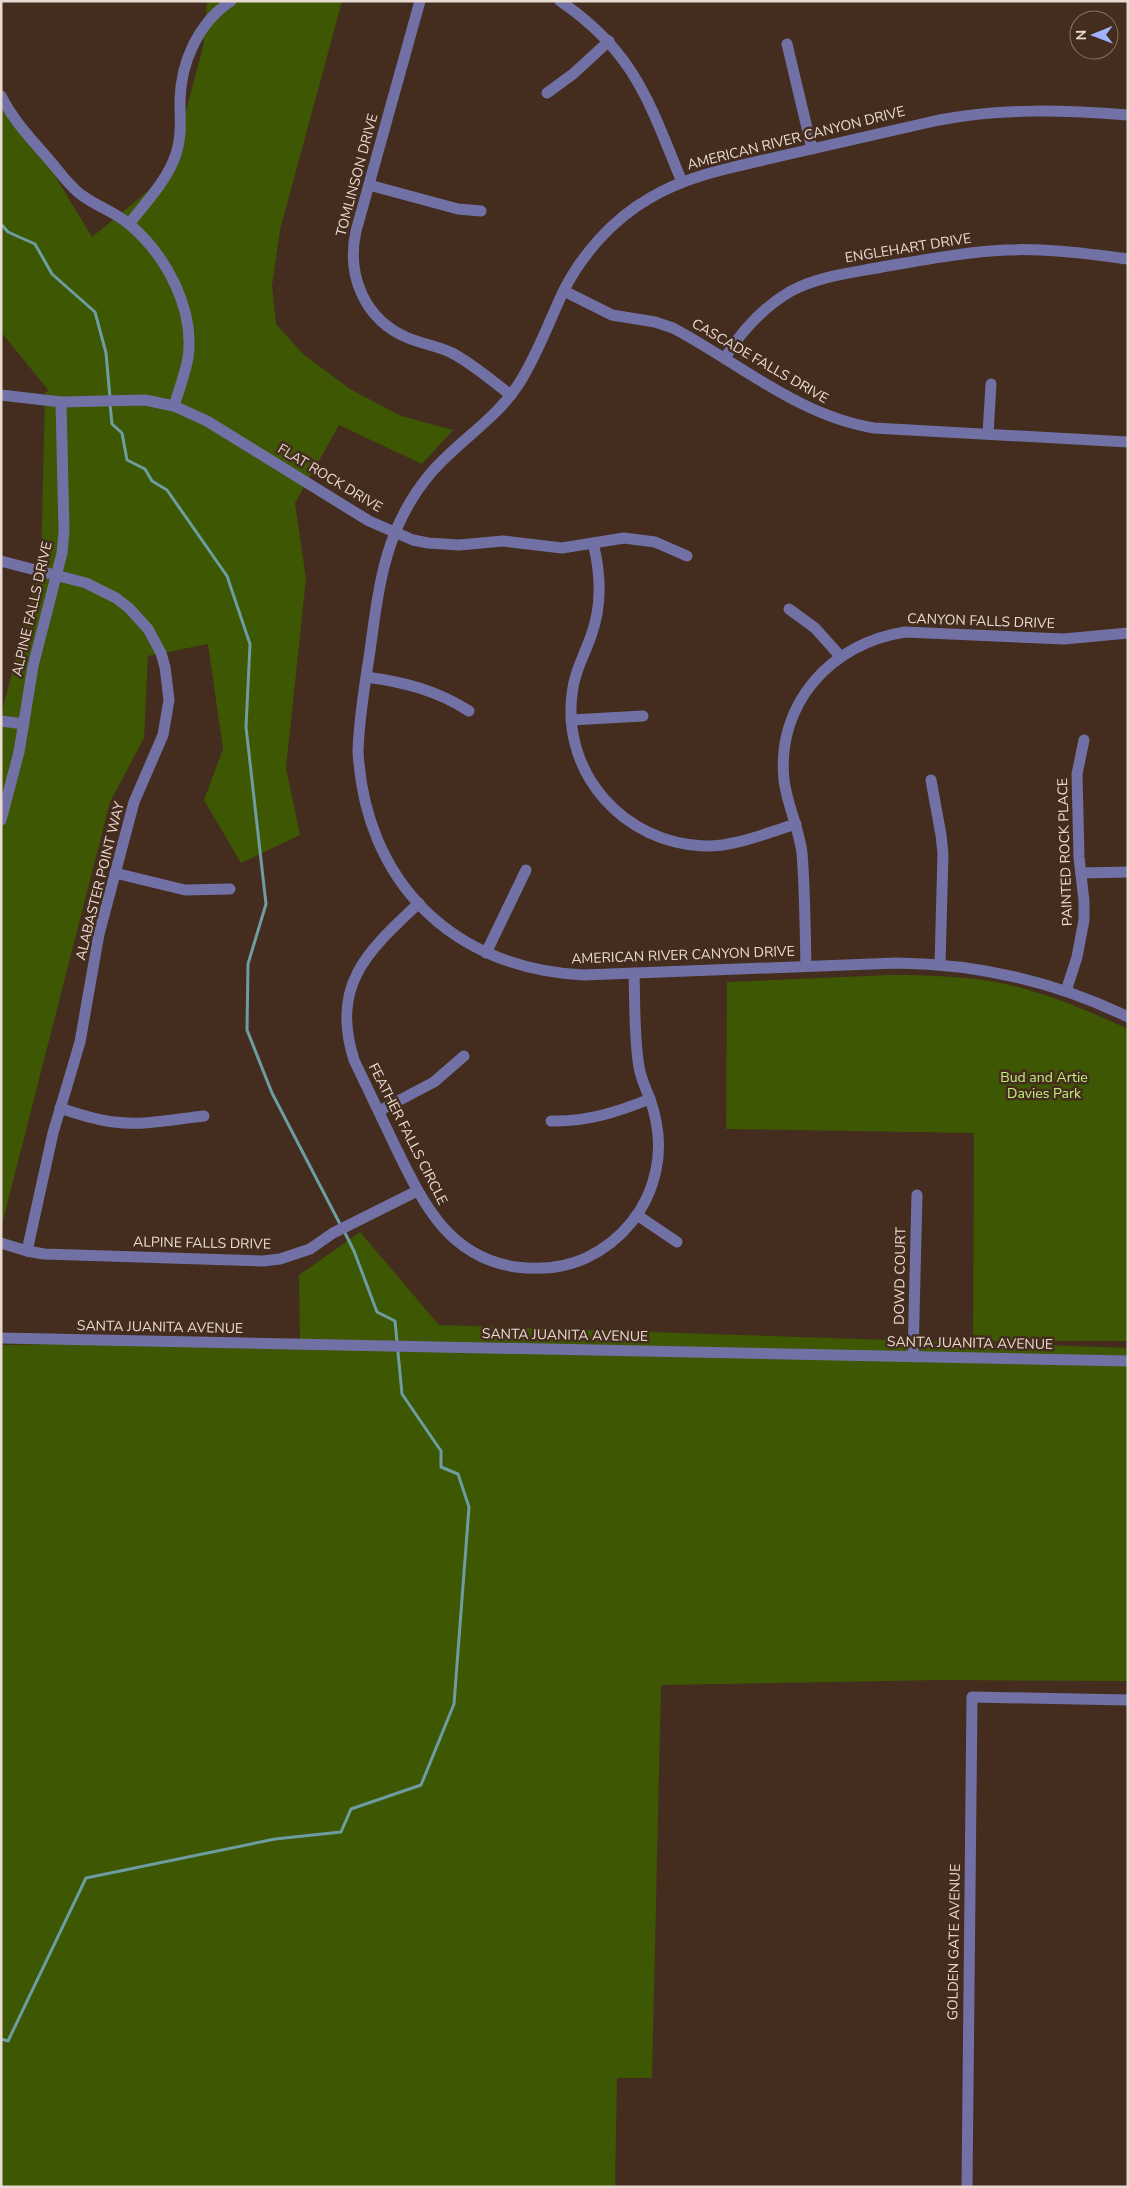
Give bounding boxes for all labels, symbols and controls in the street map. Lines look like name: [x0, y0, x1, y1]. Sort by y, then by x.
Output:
north arrow: [1069, 10, 1119, 60]
text: N: [1072, 30, 1091, 41]
street label: AMERICAN RIVER CANYON DRIVE: [685, 102, 907, 174]
street label: TOMLINSON DRIVE: [331, 111, 383, 239]
street label: ENGLEHART DRIVE: [844, 229, 972, 267]
street label: CASCADE FALLS DRIVE: [688, 314, 832, 408]
street label: FLAT ROCK DRIVE: [274, 439, 386, 517]
street label: ALPINE FALLS DRIVE: [7, 540, 57, 678]
street label: CANYON FALLS DRIVE: [907, 609, 1055, 633]
street label: PAINTED ROCK PLACE: [1053, 778, 1077, 926]
street label: ALABASTER POINT WAY: [71, 799, 129, 962]
street label: AMERICAN RIVER CANYON DRIVE: [571, 942, 795, 968]
street label: FEATHER FALLS CIRCLE: [364, 1060, 452, 1208]
park label: Bud and Artie Davies Park: [1000, 1068, 1088, 1103]
street label: DOWD COURT: [890, 1226, 910, 1325]
street label: ALPINE FALLS DRIVE: [133, 1232, 271, 1254]
street label: SANTA JUANITA AVENUE: [77, 1316, 243, 1338]
street label: SANTA JUANITA AVENUE: [482, 1324, 648, 1346]
street label: SANTA JUANITA AVENUE: [887, 1332, 1053, 1354]
street label: GOLDEN GATE AVENUE: [943, 1864, 965, 2020]

